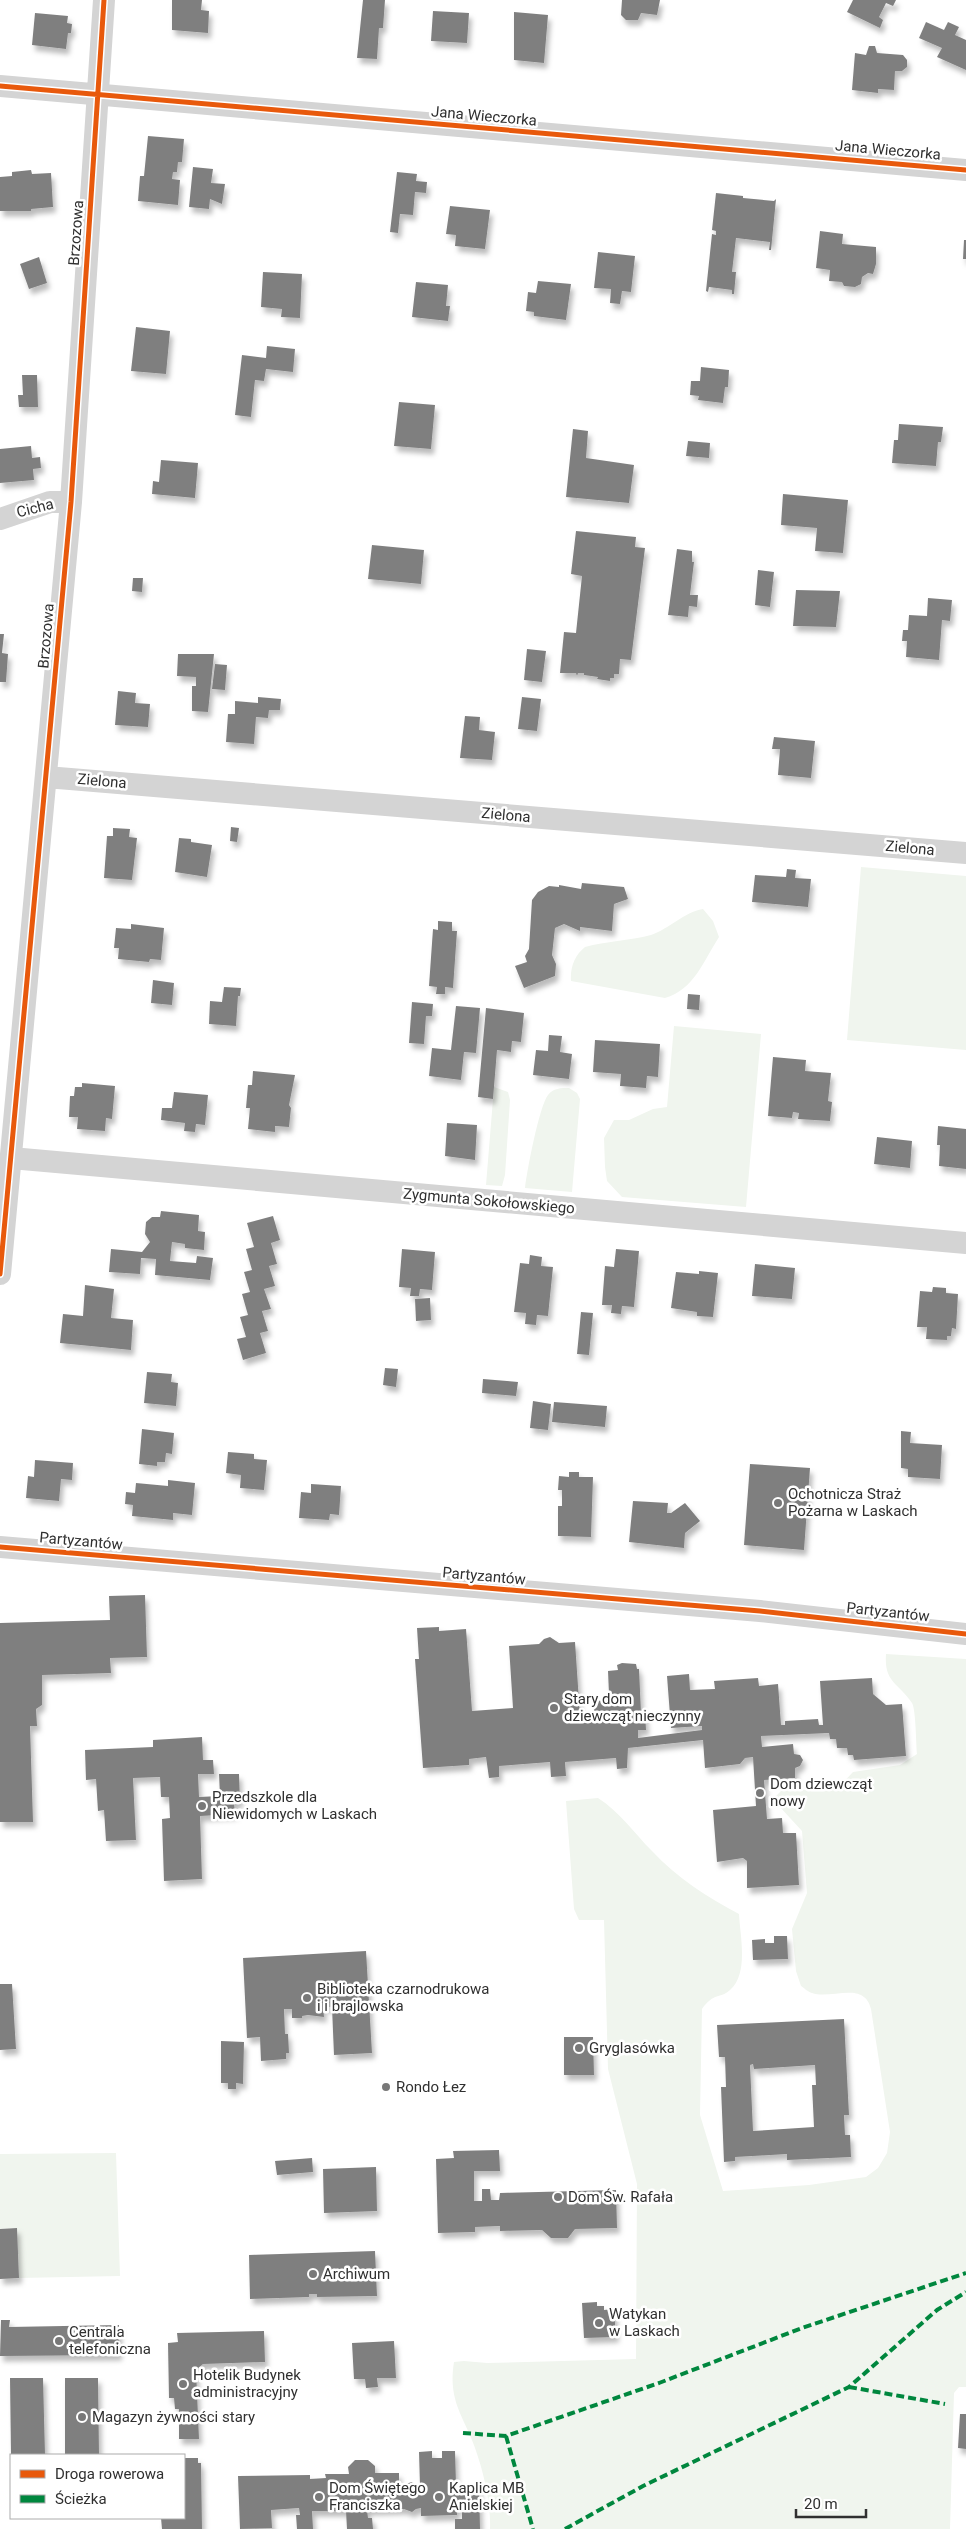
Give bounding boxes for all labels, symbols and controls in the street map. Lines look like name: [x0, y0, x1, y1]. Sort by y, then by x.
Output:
street label: Jana Wieczorka: [430, 102, 538, 130]
street label: Jana Wieczorka: [834, 136, 942, 164]
street label: Brzozowa: [65, 200, 87, 266]
street label: Cicha: [15, 495, 55, 521]
street label: Brzozowa: [34, 603, 58, 669]
street label: Zielona: [77, 770, 127, 792]
street label: Zielona: [481, 804, 531, 826]
street label: Zielona: [885, 837, 935, 859]
street label: Zygmunta Sokołowskiego: [402, 1185, 576, 1217]
place label: Ochotnicza Straż Pożarna w Laskach: [788, 1485, 918, 1520]
marker: Ochotnicza Straż Pożarna w Laskach: [772, 1497, 784, 1509]
street label: Partyzantów: [39, 1528, 123, 1554]
street label: Partyzantów: [442, 1563, 526, 1589]
street label: Partyzantów: [846, 1599, 930, 1625]
place label: Stary dom dziewcząt nieczynny: [564, 1690, 701, 1725]
marker: Stary dom dziewcząt nieczynny: [548, 1702, 560, 1714]
place label: Dom dziewcząt nowy: [770, 1775, 873, 1810]
marker: Dom dziewcząt nowy: [754, 1787, 766, 1799]
place label: Przedszkole dla Niewidomych w Laskach: [212, 1788, 377, 1823]
marker: Przedszkole dla Niewidomych w Laskach: [196, 1800, 208, 1812]
place label: Biblioteka czarnodrukowa i i brajlowska: [317, 1980, 489, 2015]
marker: Biblioteka czarnodrukowa i i brajlowska: [301, 1992, 313, 2004]
place label: Gryglasówka: [589, 2039, 675, 2057]
marker: Gryglasówka: [573, 2042, 585, 2054]
place label: Rondo Łez: [396, 2078, 466, 2096]
marker: Rondo Łez: [380, 2081, 392, 2093]
place label: Dom Św. Rafała: [568, 2188, 673, 2206]
marker: Dom Św. Rafała: [552, 2191, 564, 2203]
place label: Archiwum: [323, 2265, 390, 2283]
marker: Archiwum: [307, 2268, 319, 2280]
place label: Watykan w Laskach: [609, 2305, 680, 2340]
marker: Watykan w Laskach: [593, 2317, 605, 2329]
place label: Centrala telefoniczna: [69, 2323, 151, 2358]
marker: Centrala telefoniczna: [53, 2335, 65, 2347]
place label: Hotelik Budynek administracyjny: [193, 2366, 301, 2401]
marker: Hotelik Budynek administracyjny: [177, 2378, 189, 2390]
place label: Magazyn żywności stary: [92, 2408, 255, 2426]
marker: Magazyn żywności stary: [76, 2411, 88, 2423]
legend: [10, 2454, 185, 2519]
text: Droga rowerowa: [55, 2465, 164, 2483]
place label: Dom Świętego Franciszka: [329, 2479, 426, 2514]
place label: Kaplica MB Anielskiej: [449, 2479, 524, 2514]
scale bar: [796, 2486, 866, 2518]
text: Ścieżka: [55, 2490, 107, 2508]
marker: Dom Świętego Franciszka: [313, 2491, 325, 2503]
marker: Kaplica MB Anielskiej: [433, 2491, 445, 2503]
text: 20 m: [804, 2495, 838, 2513]

